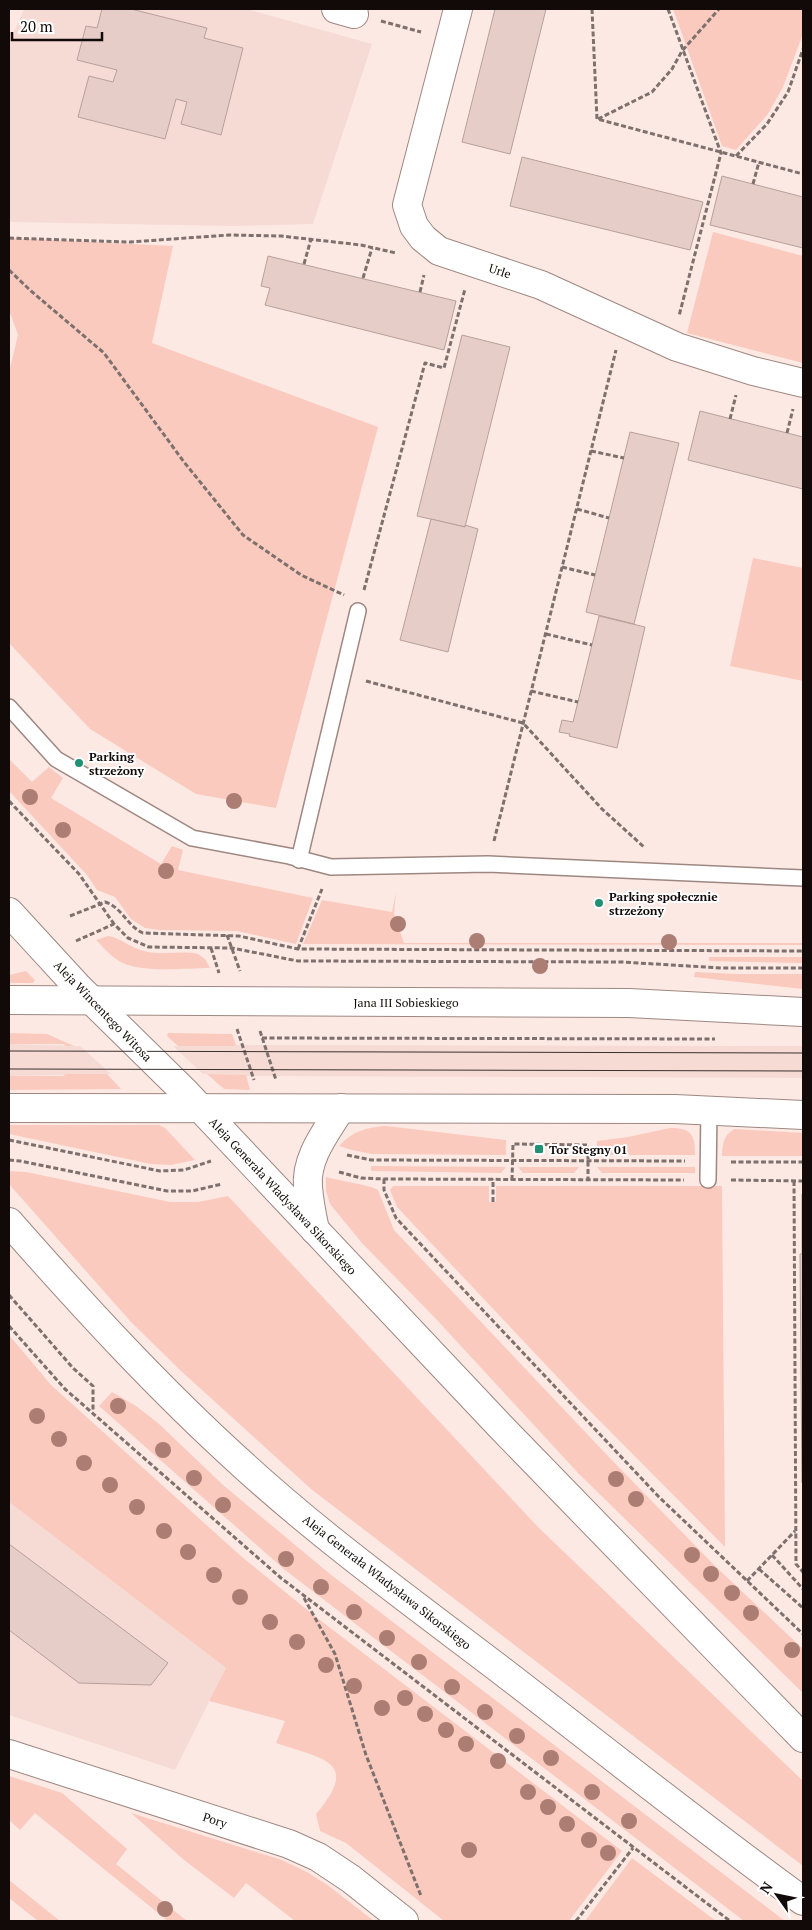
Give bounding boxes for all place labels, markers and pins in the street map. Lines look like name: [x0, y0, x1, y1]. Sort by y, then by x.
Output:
place label: Parking strzeżony: [89, 749, 145, 778]
marker: Parking strzeżony: [73, 757, 85, 769]
place label: Parking społecznie strzeżony: [609, 889, 718, 918]
marker: Parking społecznie strzeżony: [593, 897, 605, 909]
place label: Tor Stegny 01: [549, 1142, 627, 1157]
marker: Tor Stegny 01: [533, 1143, 545, 1155]

